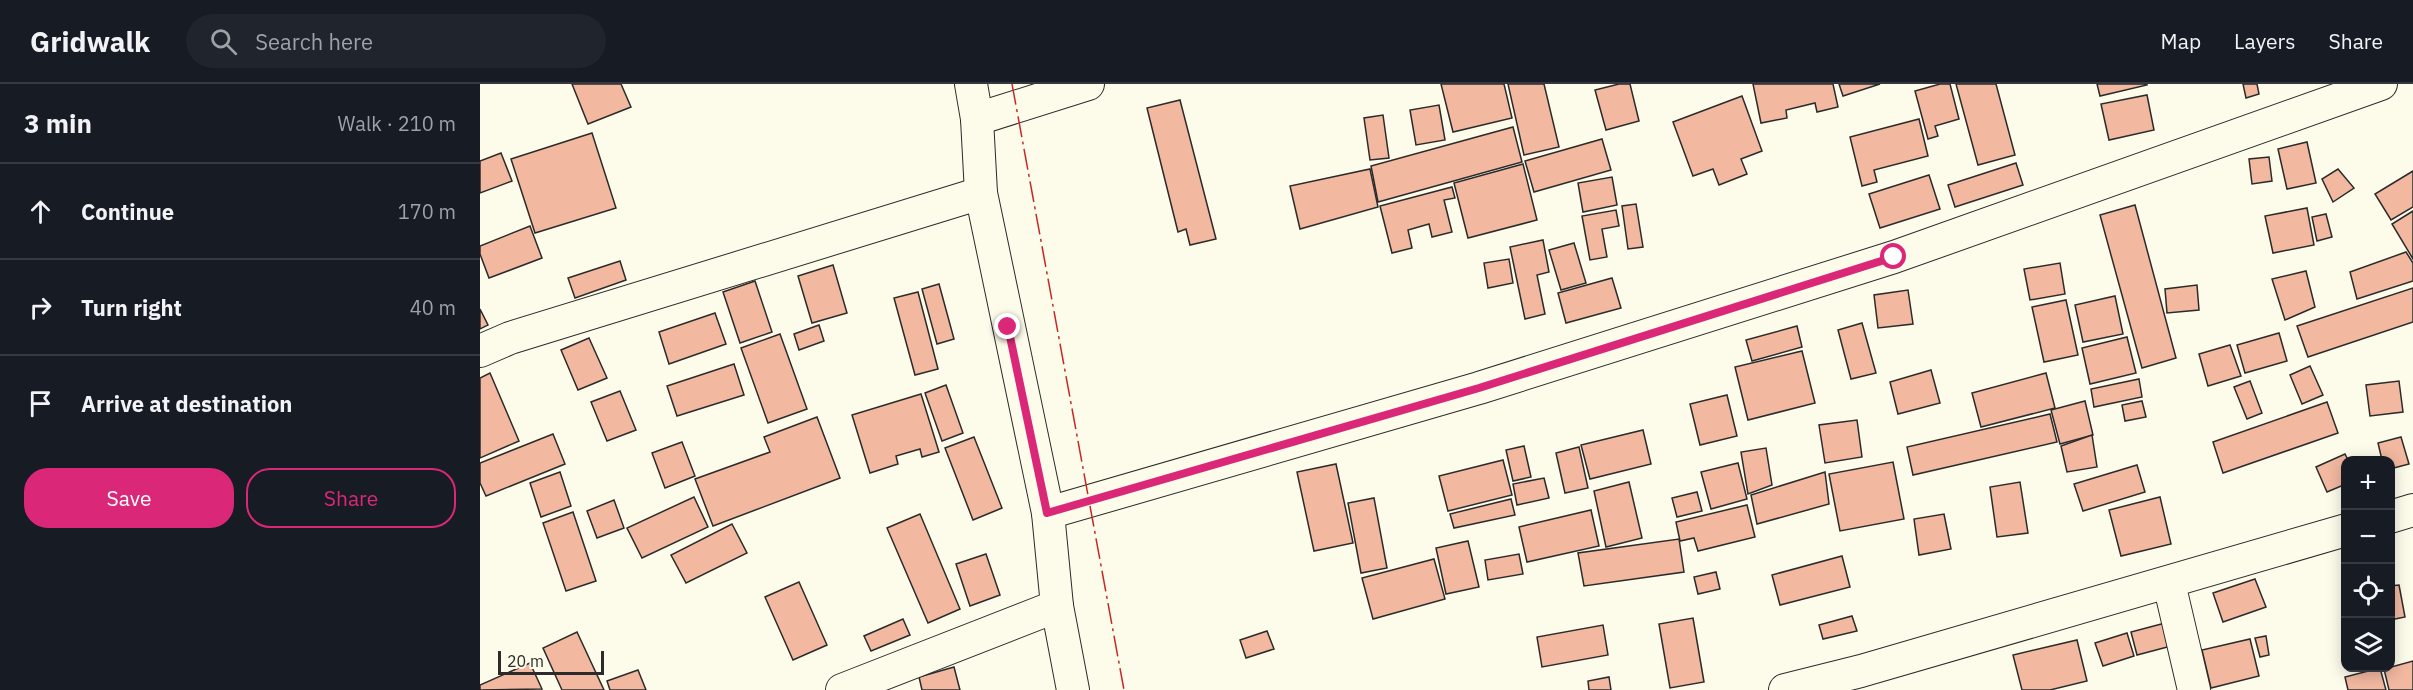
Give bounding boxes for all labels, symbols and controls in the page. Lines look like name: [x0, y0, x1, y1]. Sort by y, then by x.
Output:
search box: [186, 14, 606, 68]
text: Gridwalk: [30, 23, 150, 60]
icon: search: [207, 25, 240, 58]
text: Search here: [255, 27, 373, 56]
text: Map: [2161, 27, 2201, 55]
text: Layers: [2234, 27, 2296, 55]
text: Share: [2329, 27, 2383, 55]
text: 3 min: [24, 106, 92, 140]
text: Walk · 210 m: [338, 110, 456, 137]
icon: ahead: [24, 195, 57, 228]
text: Continue: [81, 197, 174, 226]
text: 170 m: [398, 198, 456, 225]
route start: [1880, 243, 1906, 269]
icon: right: [24, 291, 57, 324]
text: Turn right: [81, 293, 182, 322]
text: 40 m: [410, 294, 456, 321]
route end: [994, 313, 1020, 339]
icon: arrive: [24, 387, 57, 420]
text: Arrive at destination: [81, 389, 292, 418]
map controls: [2341, 456, 2395, 672]
button: +: [2341, 456, 2395, 510]
button: Save: [24, 468, 234, 528]
button: Share: [246, 468, 456, 528]
button: −: [2341, 510, 2395, 564]
button: locate: [2341, 564, 2395, 618]
button: layers: [2341, 618, 2395, 672]
scale bar: [498, 648, 604, 676]
text: 20 m: [507, 651, 544, 671]

